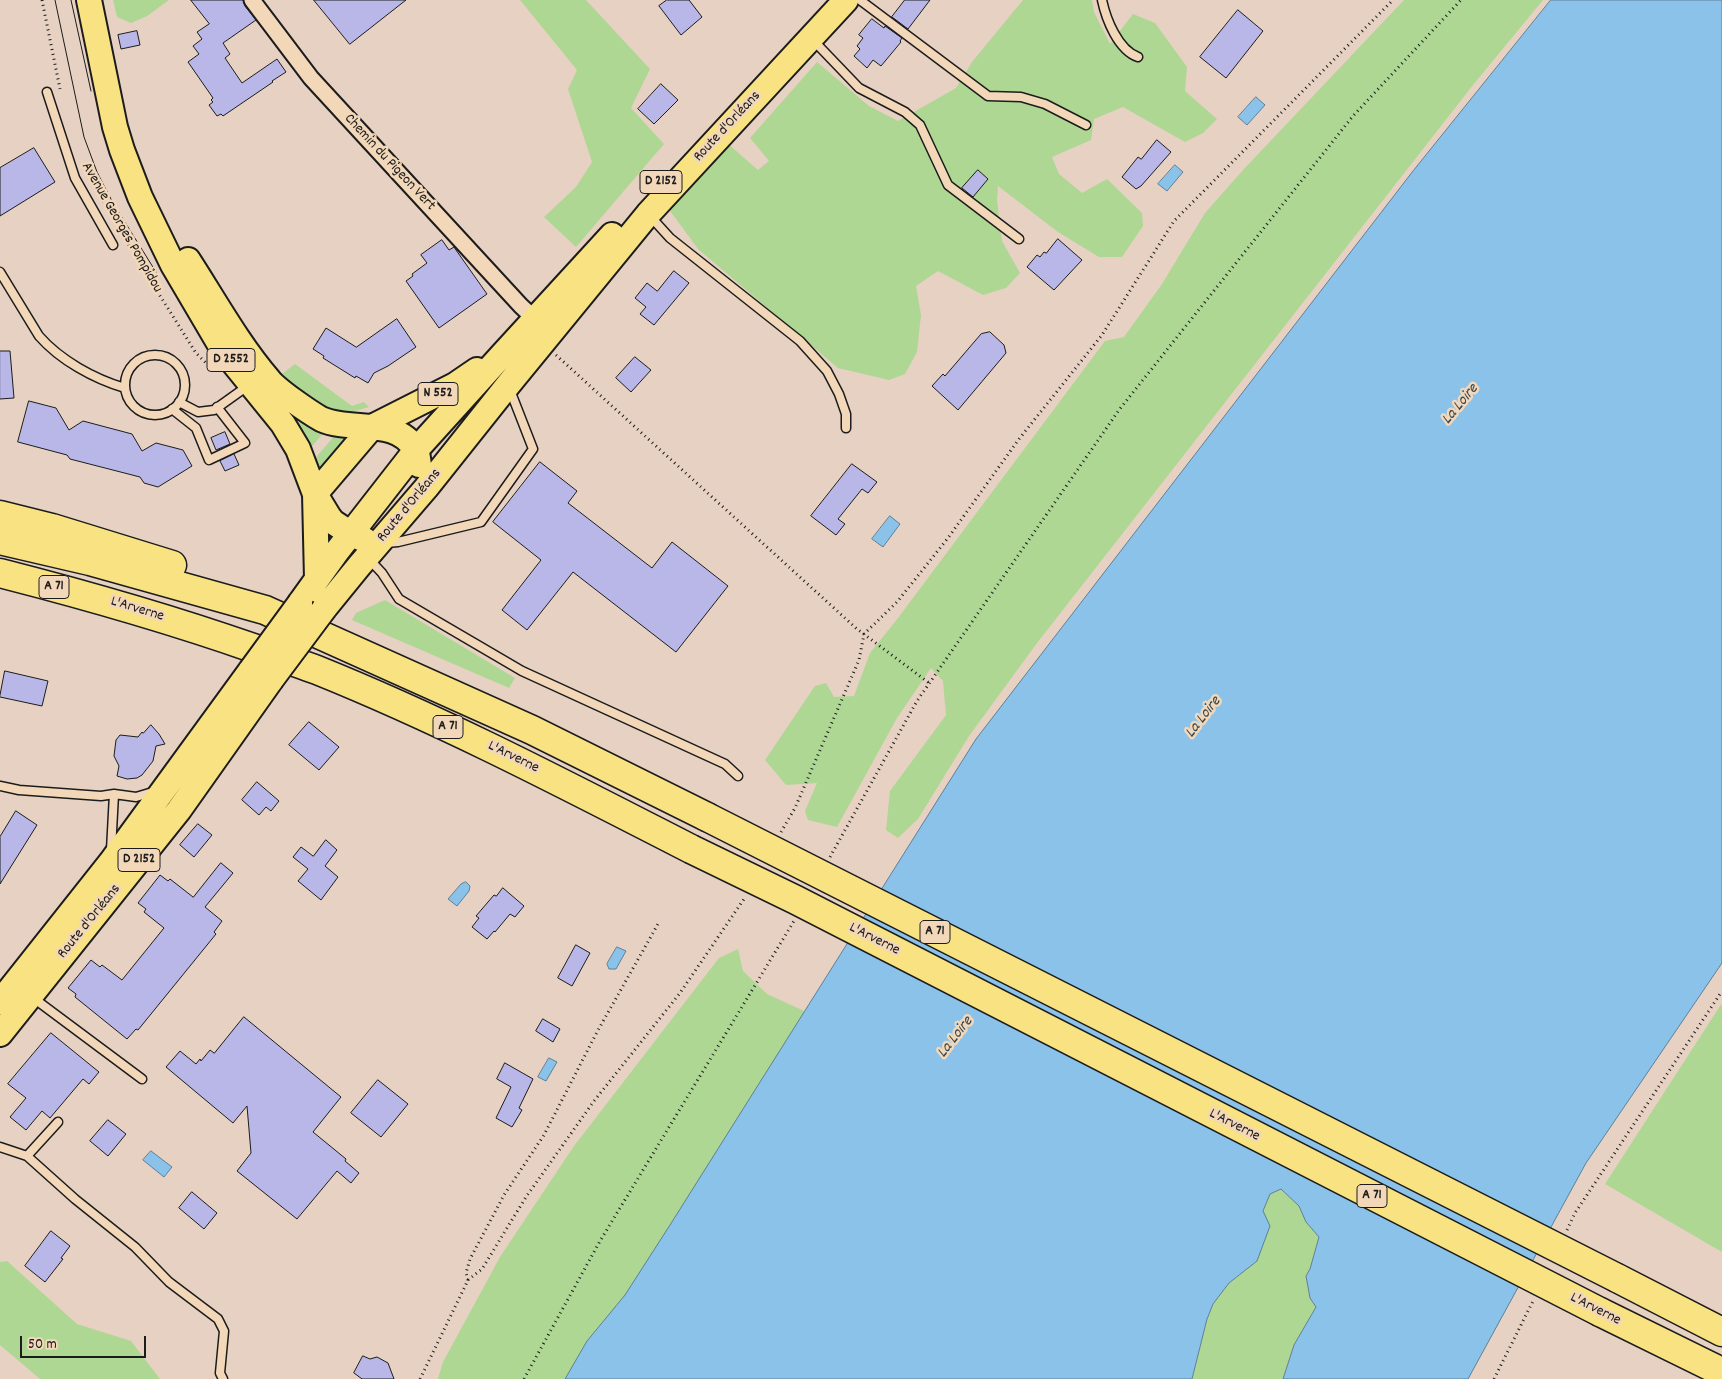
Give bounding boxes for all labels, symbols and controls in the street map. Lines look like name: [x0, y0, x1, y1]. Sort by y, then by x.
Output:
street label: Route d'Orléans: [691, 88, 765, 166]
street label: Chemin du Pigeon Vert: [339, 111, 439, 215]
street label: Avenue Georges Pompidou: [76, 160, 166, 296]
road number: D 2152: [640, 170, 682, 193]
road number: D 2552: [207, 348, 255, 372]
water label: La Loire: [1438, 381, 1484, 429]
road number: N 552: [418, 382, 458, 406]
street label: Route d'Orléans: [374, 466, 446, 546]
road number: A 71: [39, 576, 69, 598]
street label: L'Arverne: [108, 593, 166, 627]
water label: La Loire: [1182, 693, 1226, 743]
road number: A 71: [433, 716, 463, 739]
street label: L'Arverne: [484, 738, 542, 778]
road number: D 2152: [118, 848, 160, 872]
street label: Route d'Orléans: [55, 881, 125, 963]
street label: L'Arverne: [846, 920, 902, 960]
road number: A 71: [920, 920, 950, 944]
water label: La Loire: [934, 1013, 978, 1063]
street label: L'Arverne: [1206, 1106, 1262, 1146]
road number: A 71: [1357, 1184, 1387, 1208]
street label: L'Arverne: [1567, 1290, 1623, 1330]
scale bar: [22, 1326, 149, 1358]
text: 50 m: [28, 1334, 57, 1356]

